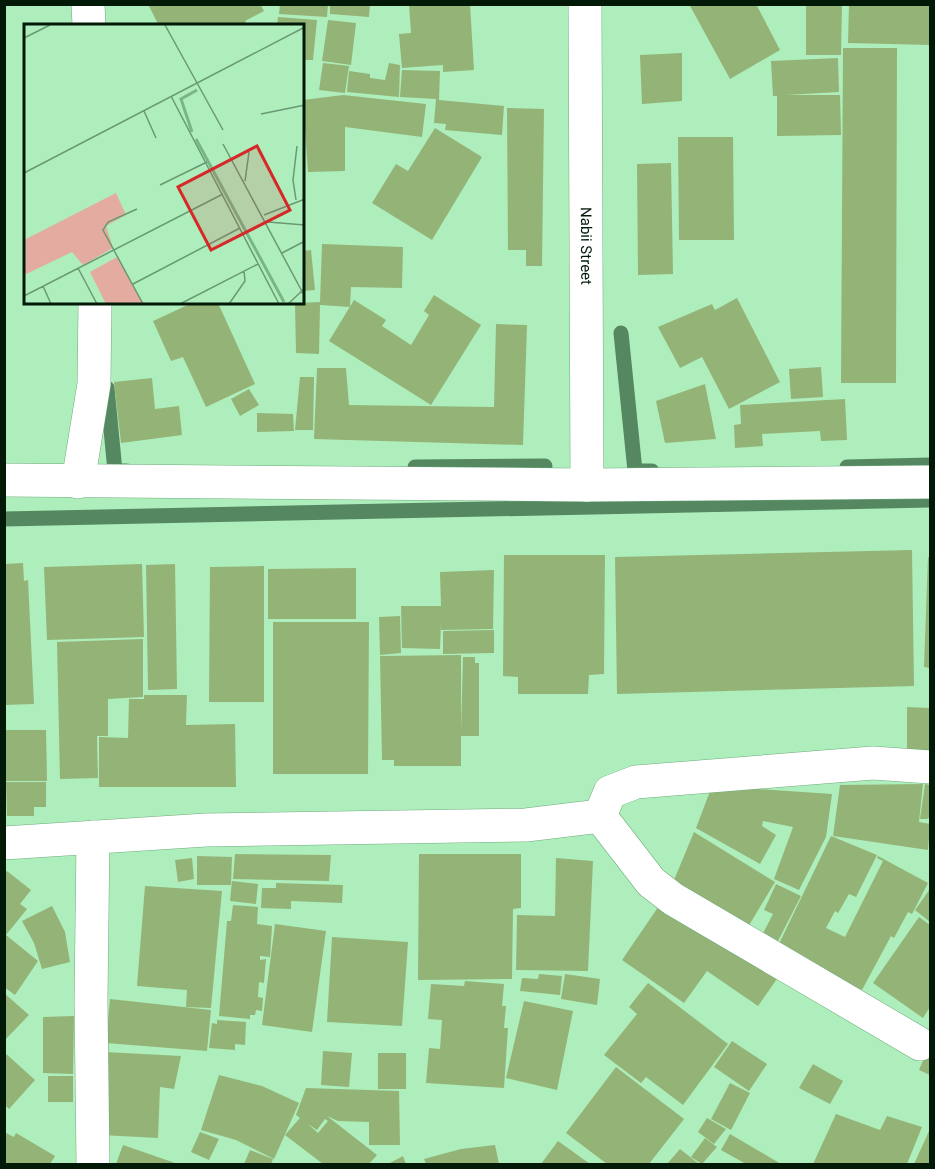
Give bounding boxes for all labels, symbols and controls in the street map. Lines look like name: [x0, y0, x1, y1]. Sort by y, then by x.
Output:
inset map: [24, 24, 304, 304]
street label: Nabii Street: [577, 207, 595, 285]

